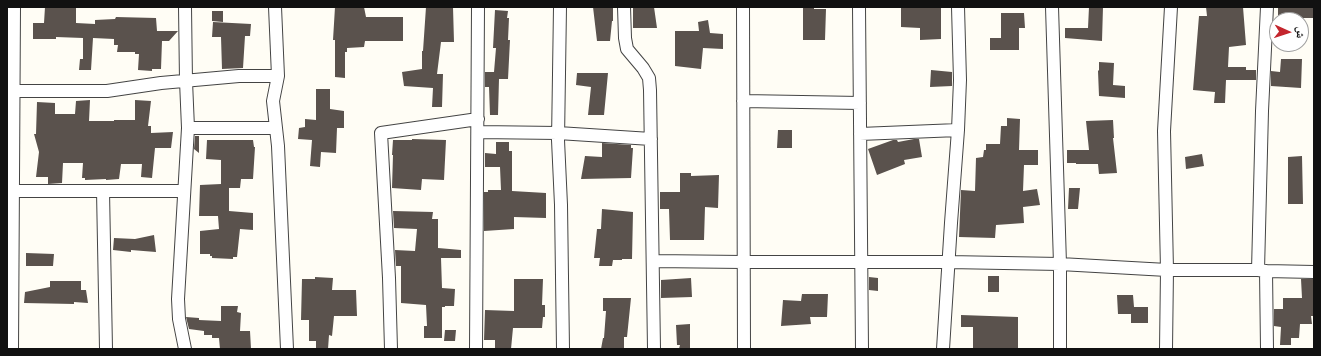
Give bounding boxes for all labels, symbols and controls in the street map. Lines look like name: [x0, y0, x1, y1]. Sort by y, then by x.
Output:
north arrow: [1269, 12, 1309, 52]
text: ش: [1294, 26, 1307, 39]

